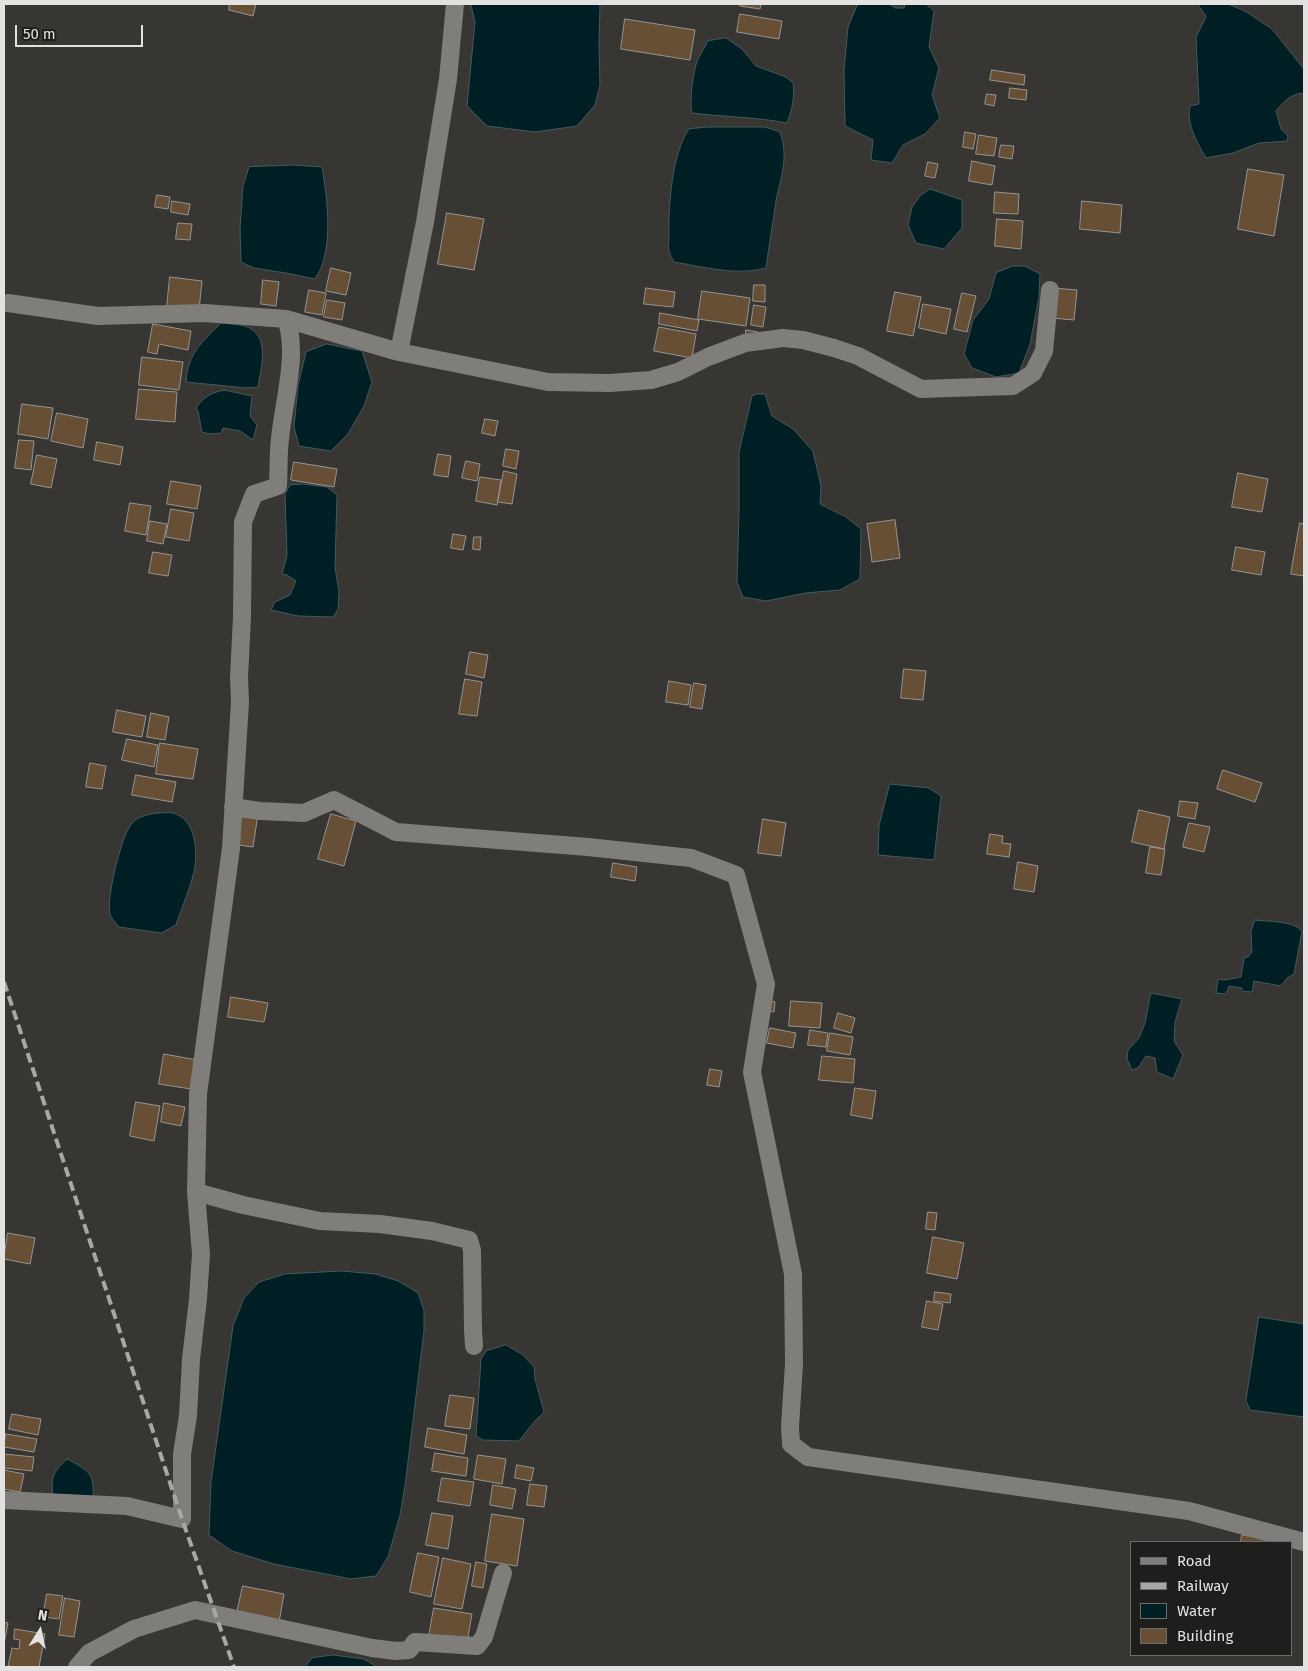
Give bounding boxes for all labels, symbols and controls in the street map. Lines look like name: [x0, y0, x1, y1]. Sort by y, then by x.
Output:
scale bar: [18, 15, 145, 47]
text: 50 m: [23, 25, 56, 43]
legend: [1130, 1541, 1293, 1656]
text: Road: [1177, 1552, 1212, 1570]
text: Railway: [1177, 1577, 1229, 1595]
text: Water: [1177, 1602, 1216, 1620]
north arrow: [15, 1606, 65, 1656]
text: N: [37, 1607, 49, 1625]
text: Building: [1177, 1627, 1233, 1645]

